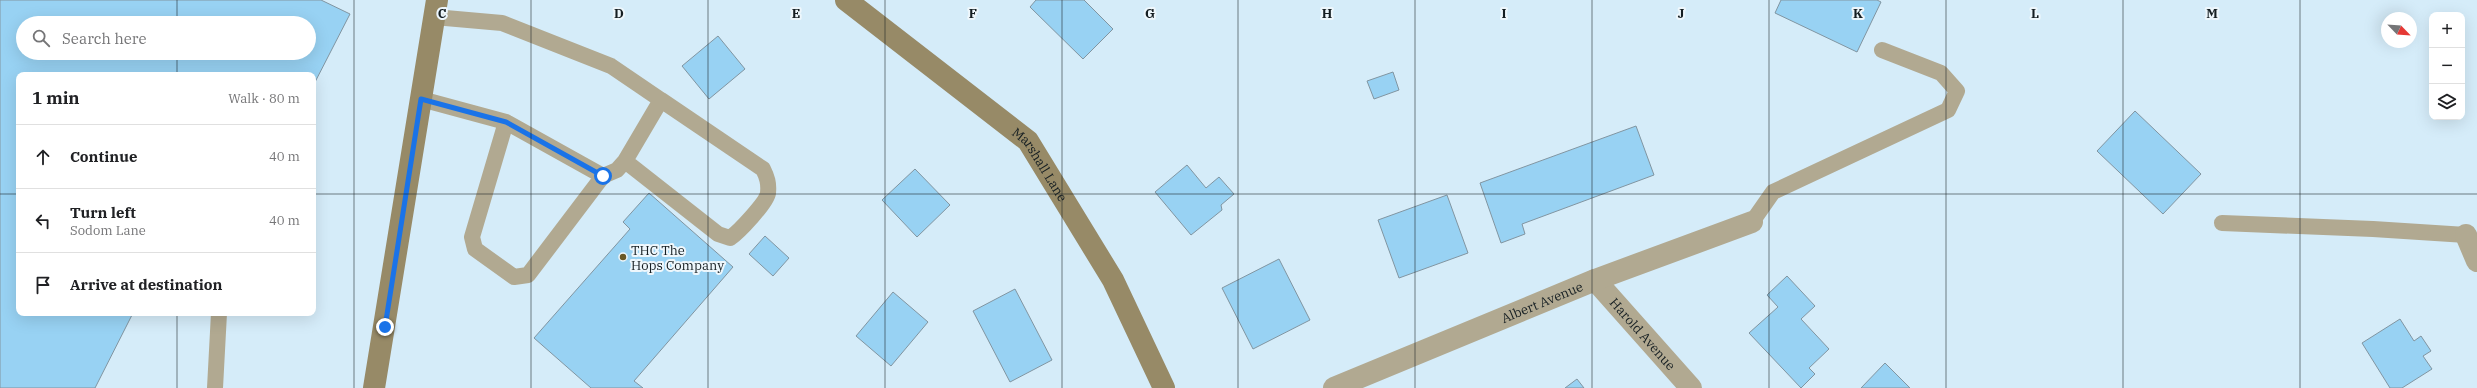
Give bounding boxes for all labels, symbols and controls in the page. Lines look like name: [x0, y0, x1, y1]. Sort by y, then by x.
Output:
text: C: [438, 5, 447, 22]
text: D: [614, 5, 624, 22]
text: E: [792, 5, 800, 22]
text: F: [969, 5, 977, 22]
text: G: [1145, 5, 1155, 22]
text: H: [1322, 5, 1333, 22]
text: I: [1502, 5, 1507, 22]
text: J: [1678, 5, 1685, 22]
text: K: [1853, 5, 1863, 22]
text: L: [2031, 5, 2039, 22]
text: M: [2206, 5, 2218, 22]
north arrow: [2381, 12, 2417, 48]
map controls: [2429, 12, 2465, 120]
button: +: [2429, 12, 2465, 48]
search box: [16, 16, 316, 60]
icon: search: [30, 27, 52, 49]
text: Search here: [62, 29, 147, 48]
button: −: [2429, 48, 2465, 84]
button: layers: [2429, 84, 2465, 120]
text: 1 min: [32, 87, 80, 109]
text: Walk · 80 m: [228, 90, 300, 107]
street label: Marshall Lane: [1009, 123, 1071, 204]
icon: ahead: [32, 146, 54, 168]
text: Continue: [70, 147, 137, 166]
text: 40 m: [269, 148, 300, 165]
route start: [594, 167, 612, 185]
text: Turn left: [70, 203, 136, 222]
icon: left: [32, 210, 54, 232]
text: 40 m: [269, 212, 300, 229]
text: Sodom Lane: [70, 222, 146, 239]
place label: THC The Hops Company: [631, 242, 724, 274]
marker: THC The Hops Company: [618, 252, 628, 262]
icon: arrive: [32, 274, 54, 296]
text: Arrive at destination: [70, 275, 222, 294]
street label: Albert Avenue: [1499, 278, 1585, 326]
street label: Harold Avenue: [1606, 294, 1679, 373]
route end: [376, 318, 394, 336]

